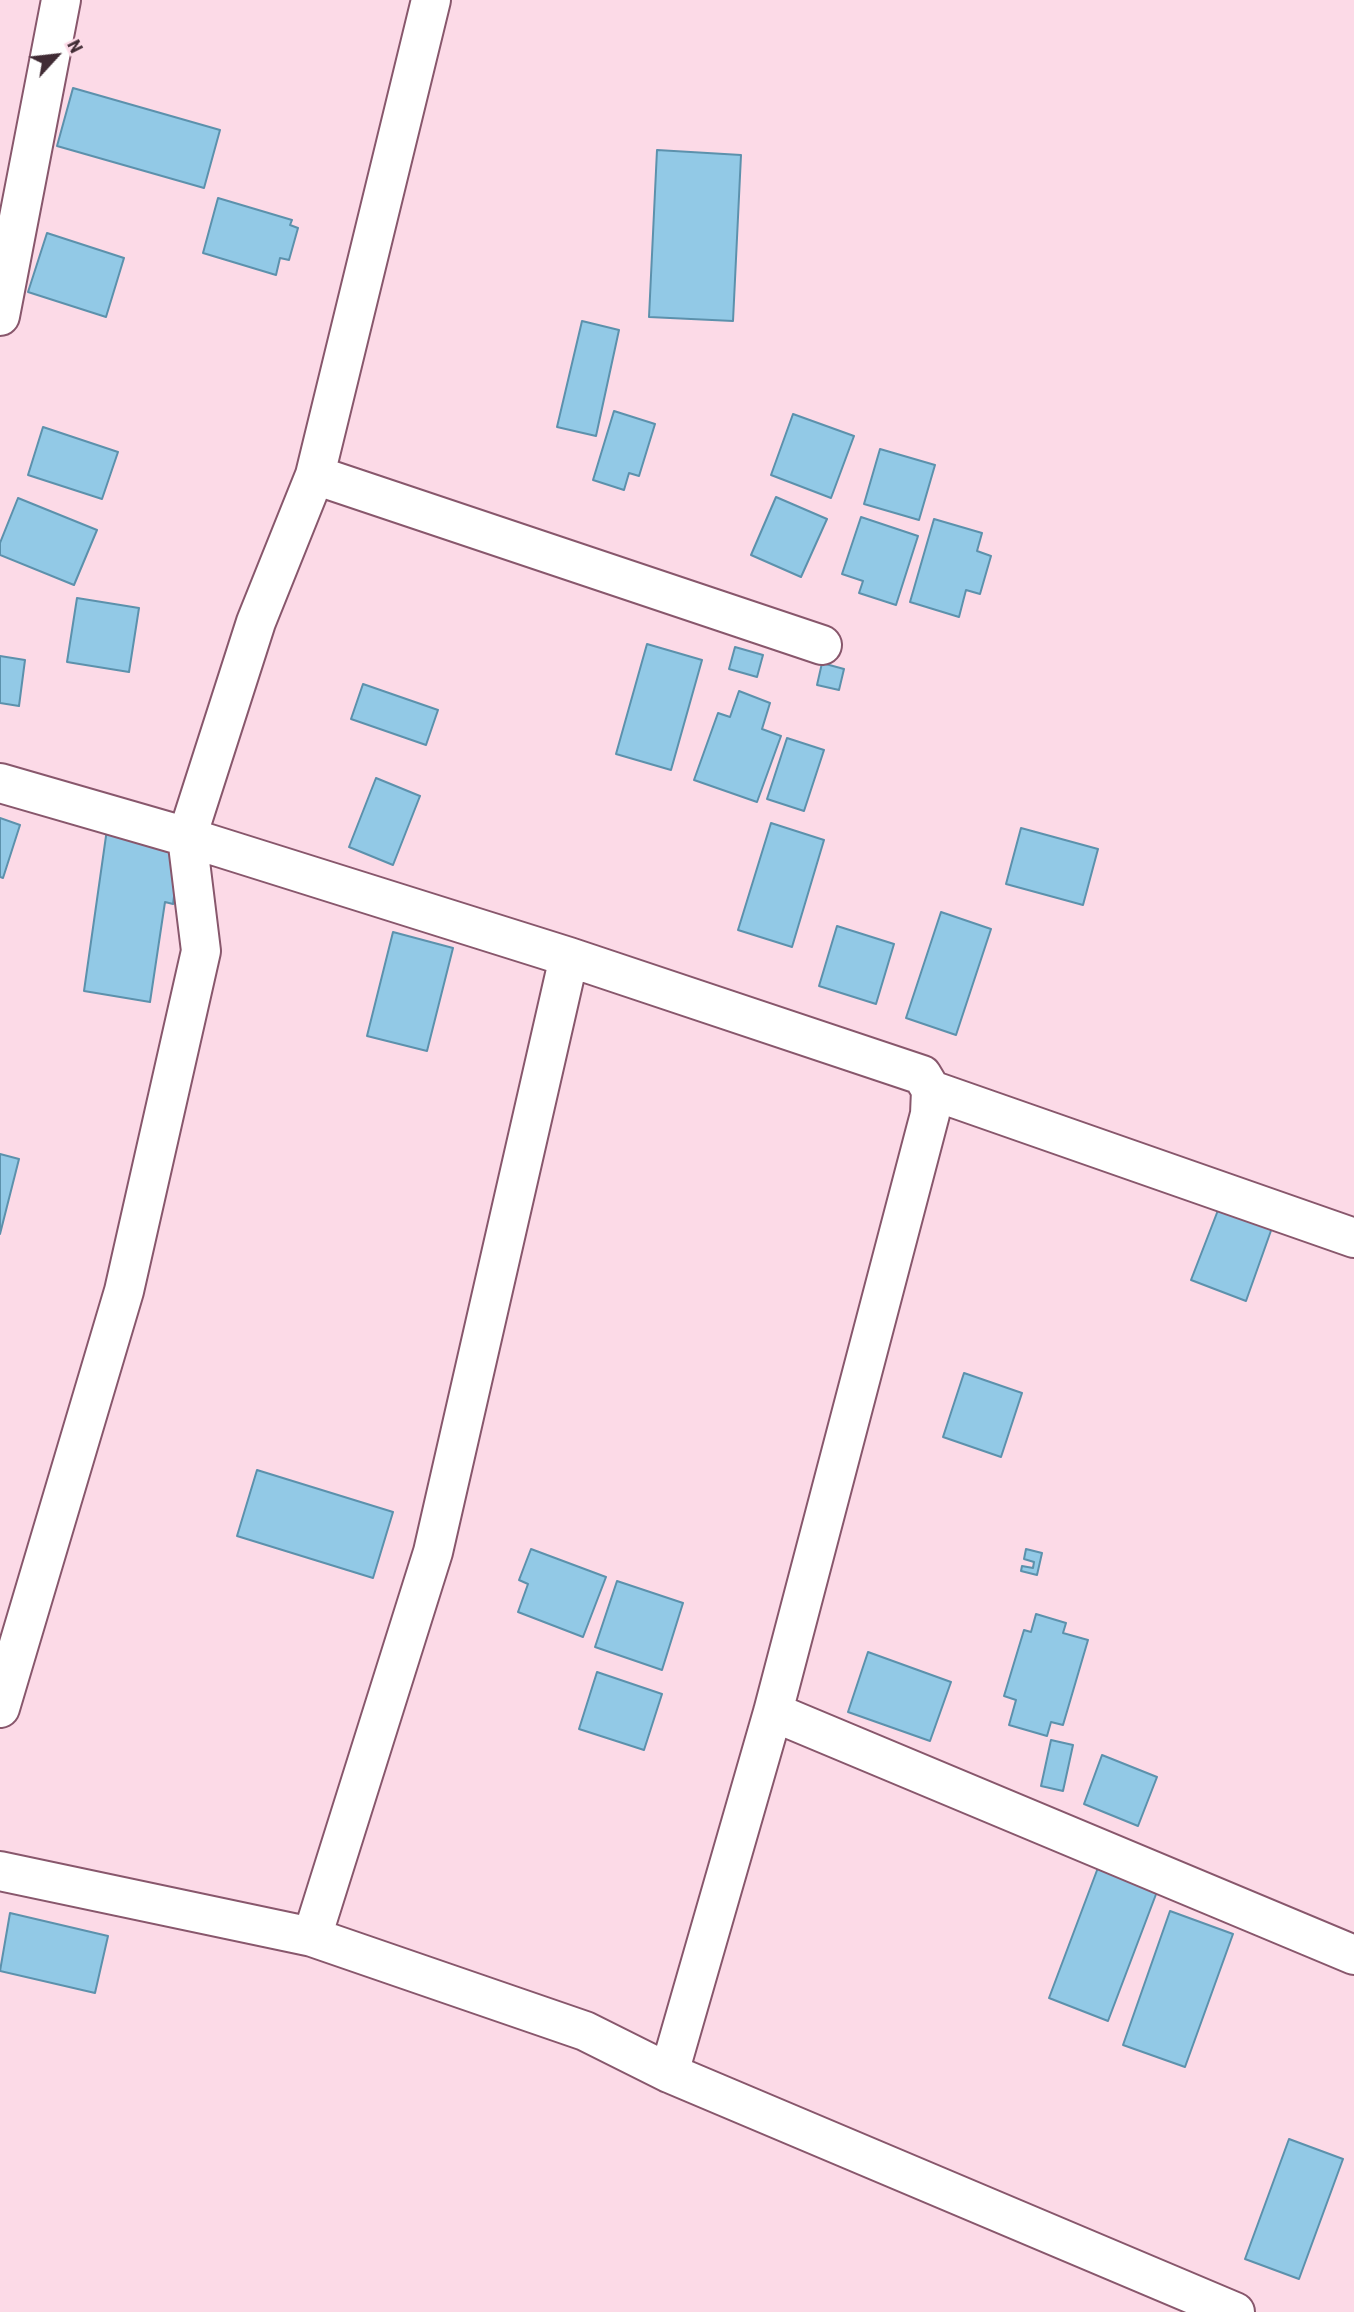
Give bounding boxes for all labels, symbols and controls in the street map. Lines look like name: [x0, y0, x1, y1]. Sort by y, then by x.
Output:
north arrow: [21, 21, 91, 91]
text: N: [62, 36, 88, 57]

